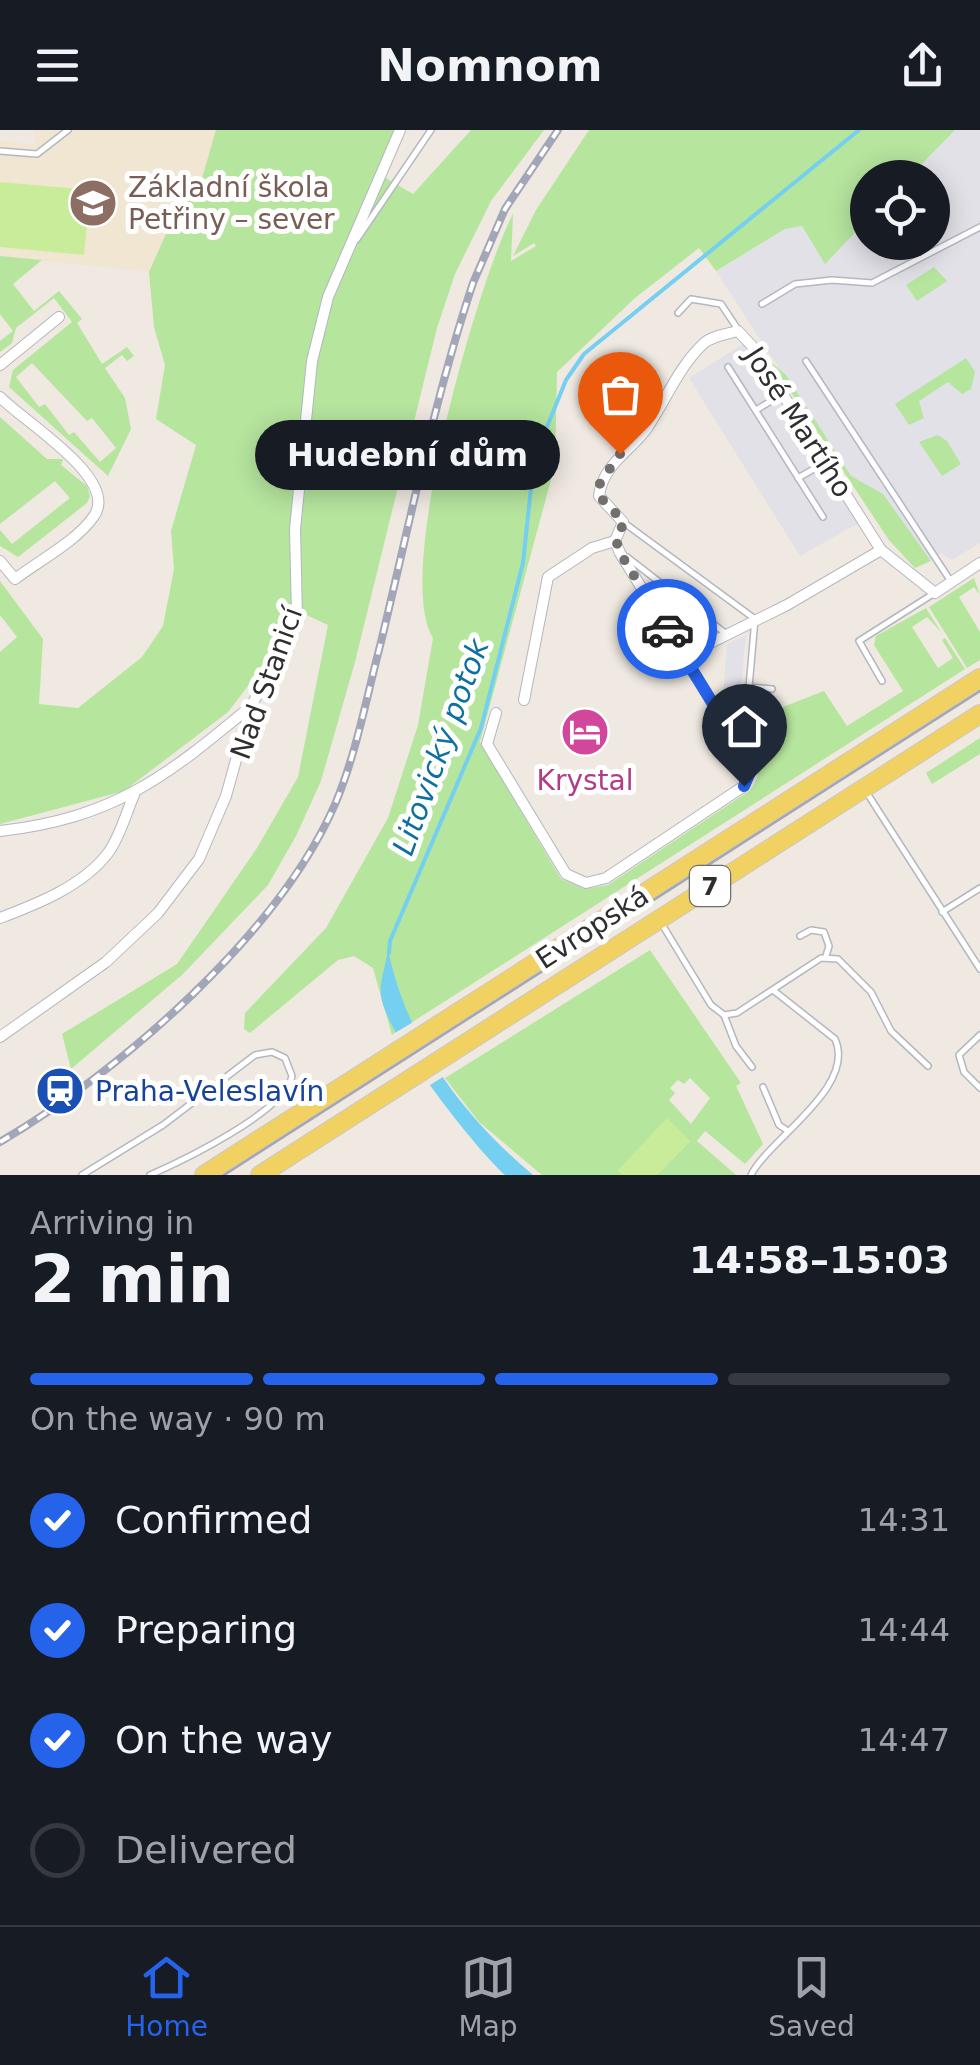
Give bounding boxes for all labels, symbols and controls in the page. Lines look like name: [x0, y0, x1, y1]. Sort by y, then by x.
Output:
icon: menu: [30, 38, 85, 93]
icon: share: [895, 38, 950, 93]
text: Nomnom: [377, 39, 603, 92]
map controls: [850, 160, 950, 260]
button: locate: [850, 160, 950, 260]
place label: Základní škola Petřiny – sever: [128, 171, 335, 236]
school or university icon: Základní škola Petřiny – sever: [67, 177, 119, 229]
street label: José Martího: [737, 339, 859, 504]
pin: [578, 352, 663, 455]
icon: bag: [593, 367, 648, 422]
callout: Hudební dům: [255, 419, 560, 489]
text: Hudební dům: [287, 436, 528, 474]
courier: [617, 579, 717, 679]
street label: Nad Stanicí: [224, 601, 310, 764]
icon: car: [640, 602, 695, 657]
water label: Litovický potok: [385, 633, 496, 860]
pin: [702, 684, 787, 787]
icon: home: [717, 699, 772, 754]
hotel icon: Krystal: [559, 706, 611, 758]
place label: Krystal: [537, 764, 633, 797]
road number: 7: [690, 866, 730, 906]
street label: Evropská: [530, 879, 655, 976]
station icon: Praha-Veleslavín: [34, 1065, 86, 1117]
place label: Praha-Veleslavín: [95, 1075, 324, 1108]
text: Arriving in: [30, 1204, 194, 1242]
text: 14:58–15:03: [689, 1238, 950, 1282]
text: 2 min: [30, 1242, 234, 1317]
text: On the way · 90 m: [30, 1400, 326, 1438]
icon: check: [30, 1493, 85, 1548]
text: Confirmed: [115, 1498, 312, 1542]
text: 14:31: [858, 1501, 950, 1539]
icon: check: [30, 1603, 85, 1658]
text: Preparing: [115, 1608, 297, 1652]
text: 14:44: [858, 1611, 950, 1649]
icon: check: [30, 1713, 85, 1768]
text: On the way: [115, 1718, 332, 1762]
text: 14:47: [858, 1721, 950, 1759]
text: Delivered: [115, 1828, 297, 1872]
tab: Home: [125, 1950, 208, 2043]
tab: Map: [459, 1950, 518, 2043]
tab: Saved: [768, 1950, 855, 2043]

